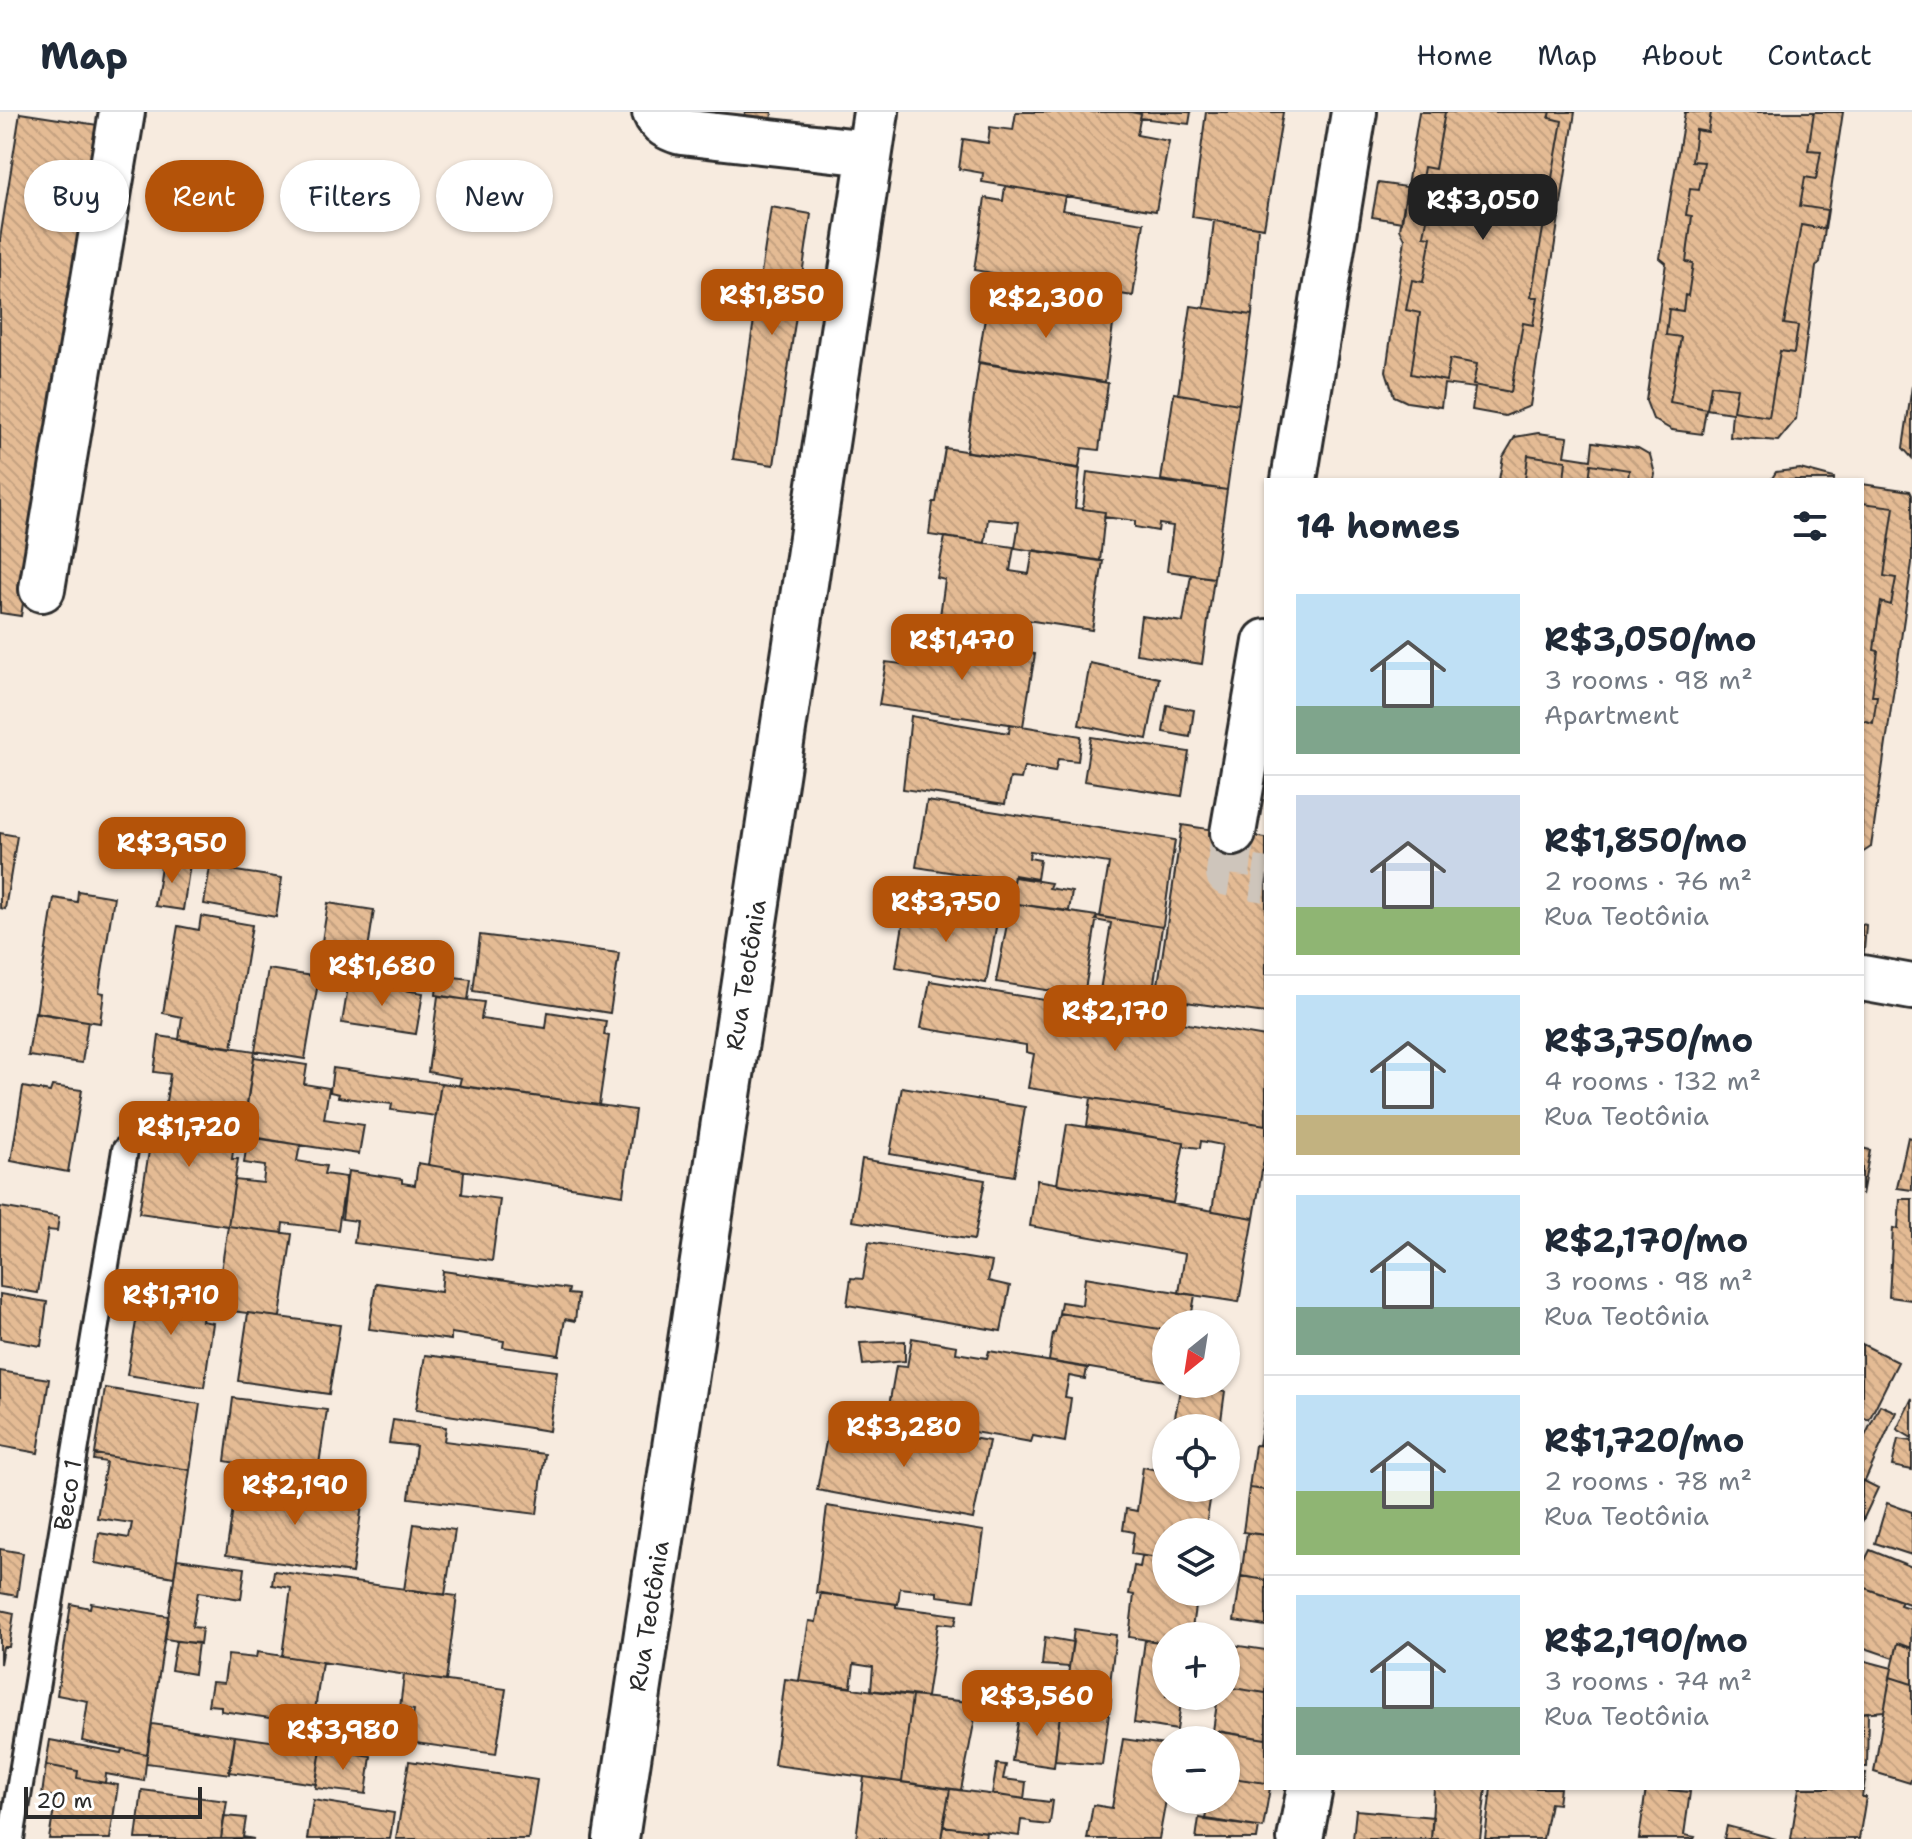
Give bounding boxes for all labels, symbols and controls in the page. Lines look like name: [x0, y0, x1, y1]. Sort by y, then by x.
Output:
text: Map: [40, 30, 128, 81]
text: Home: [1416, 36, 1493, 74]
text: Map: [1537, 36, 1597, 74]
text: About: [1641, 36, 1723, 74]
text: Contact: [1767, 36, 1872, 74]
chip: Buy: [24, 160, 129, 232]
chip: Rent: [145, 160, 264, 232]
chip: Filters: [280, 160, 420, 232]
chip: New: [436, 160, 553, 232]
pin: R$3,050: [1409, 174, 1557, 242]
text: R$3,050: [1426, 182, 1540, 217]
pin: R$1,850: [698, 269, 846, 337]
pin: R$2,300: [972, 272, 1120, 340]
text: R$1,850: [719, 277, 825, 312]
text: R$2,300: [988, 280, 1104, 315]
text: 14 homes: [1296, 503, 1460, 549]
icon: filters: [1788, 504, 1832, 548]
pin: R$1,470: [888, 614, 1036, 682]
text: R$3,050/mo: [1544, 616, 1757, 662]
text: R$1,470: [909, 622, 1015, 657]
icon: home: [1360, 626, 1456, 722]
text: 3 rooms · 98 m²: [1544, 662, 1753, 697]
text: Apartment: [1544, 697, 1680, 732]
pin: R$3,950: [98, 817, 246, 885]
text: R$1,850/mo: [1544, 817, 1747, 863]
text: R$3,950: [117, 825, 227, 860]
icon: home: [1360, 827, 1456, 923]
text: 2 rooms · 76 m²: [1544, 863, 1752, 898]
pin: R$3,750: [872, 876, 1020, 944]
text: R$3,750: [891, 884, 1001, 919]
street label: Rua Teotônia: [718, 897, 774, 1053]
text: Rua Teotônia: [1544, 898, 1709, 933]
pin: R$1,680: [308, 940, 456, 1008]
text: R$1,680: [328, 948, 436, 983]
pin: R$2,170: [1041, 985, 1189, 1053]
text: R$2,170: [1062, 993, 1168, 1028]
text: R$3,750/mo: [1544, 1017, 1753, 1063]
icon: home: [1360, 1027, 1456, 1123]
text: 4 rooms · 132 m²: [1544, 1063, 1761, 1098]
text: Rua Teotônia: [1544, 1098, 1709, 1133]
pin: R$1,720: [115, 1101, 263, 1169]
text: R$1,720: [137, 1109, 241, 1144]
text: R$2,170/mo: [1544, 1217, 1748, 1263]
icon: home: [1360, 1227, 1456, 1323]
text: 3 rooms · 98 m²: [1544, 1263, 1753, 1298]
pin: R$1,710: [97, 1269, 245, 1337]
text: R$1,710: [122, 1277, 220, 1312]
text: Rua Teotônia: [1544, 1298, 1709, 1333]
north arrow: [1152, 1310, 1240, 1398]
map controls: [1152, 1310, 1240, 1814]
pin: R$3,280: [830, 1401, 978, 1469]
text: R$3,280: [846, 1409, 962, 1444]
button: locate: [1152, 1414, 1240, 1502]
text: R$1,720/mo: [1544, 1417, 1745, 1463]
icon: home: [1360, 1427, 1456, 1523]
street label: Beco 1: [47, 1457, 89, 1533]
pin: R$2,190: [221, 1459, 369, 1527]
text: 2 rooms · 78 m²: [1544, 1463, 1752, 1498]
text: R$2,190: [242, 1467, 348, 1502]
text: Rua Teotônia: [1544, 1498, 1709, 1533]
button: layers: [1152, 1518, 1240, 1606]
street label: Rua Teotônia: [621, 1538, 677, 1694]
text: R$2,190/mo: [1544, 1617, 1748, 1663]
button: +: [1152, 1622, 1240, 1710]
icon: home: [1360, 1627, 1456, 1723]
text: 3 rooms · 74 m²: [1544, 1663, 1752, 1698]
pin: R$3,560: [963, 1670, 1111, 1738]
text: R$3,560: [980, 1678, 1094, 1713]
text: Rua Teotônia: [1544, 1698, 1709, 1733]
pin: R$3,980: [269, 1704, 417, 1772]
text: R$3,980: [287, 1712, 399, 1747]
button: −: [1152, 1726, 1240, 1814]
scale bar: [24, 1783, 202, 1819]
text: 20 m: [36, 1786, 93, 1815]

